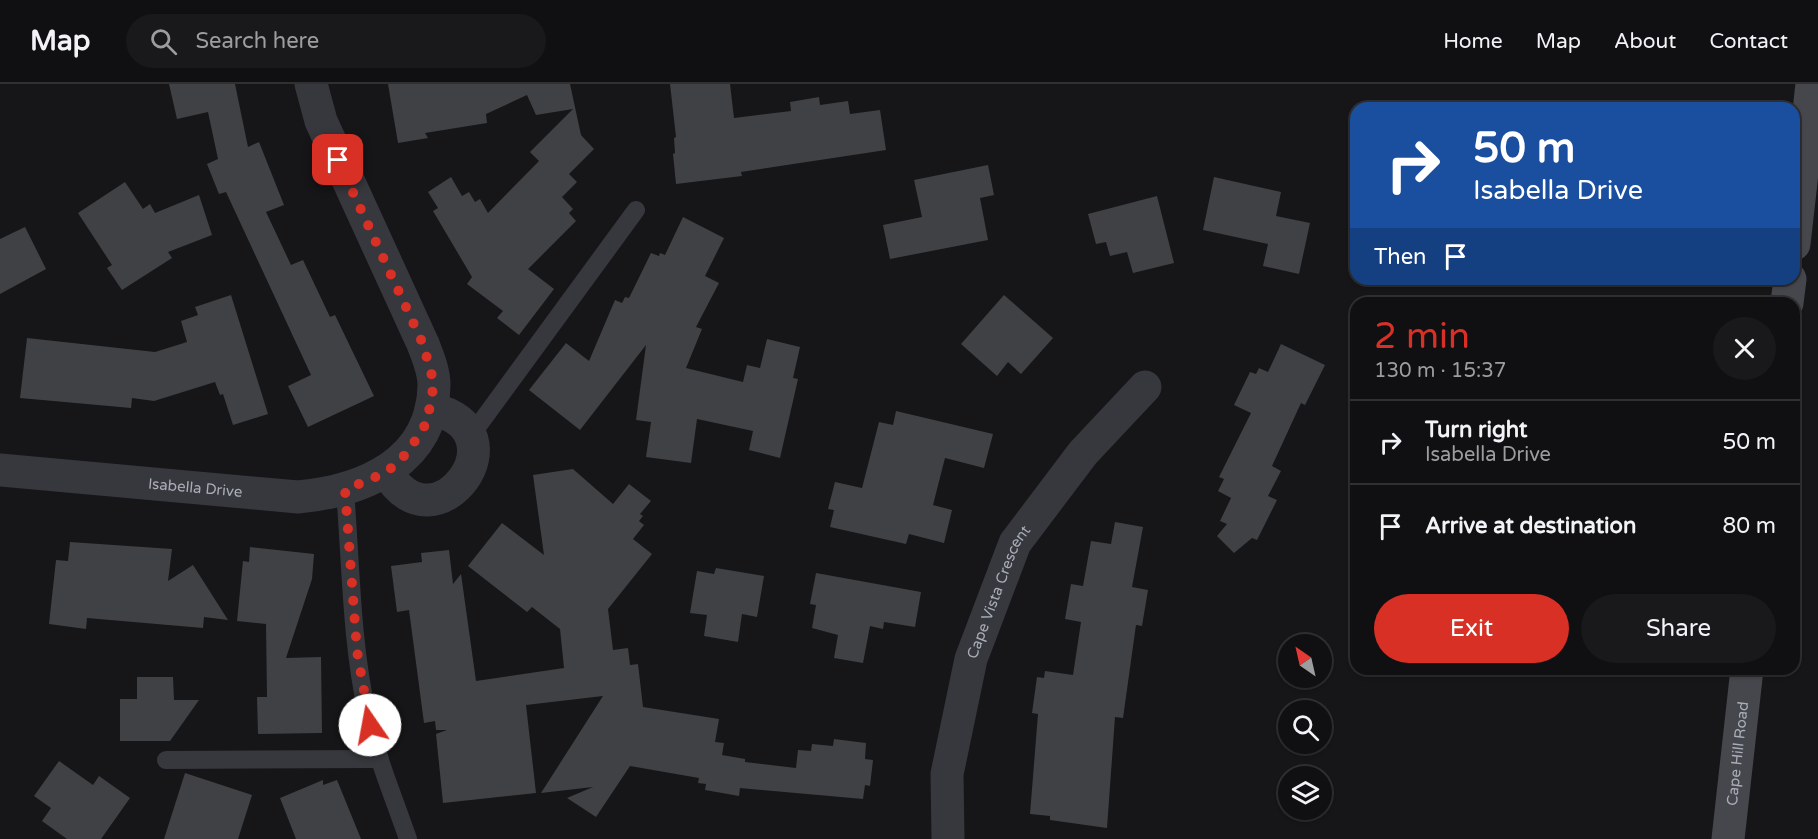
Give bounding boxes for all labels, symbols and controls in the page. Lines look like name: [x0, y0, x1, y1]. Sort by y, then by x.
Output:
search box: [126, 14, 546, 68]
text: Map: [30, 24, 90, 58]
icon: search: [147, 25, 180, 58]
text: Search here: [195, 28, 319, 54]
text: Home: [1443, 29, 1503, 54]
text: Map: [1536, 29, 1581, 54]
text: About: [1614, 29, 1676, 54]
text: Contact: [1709, 29, 1788, 54]
text: 50 m: [1473, 123, 1575, 174]
icon: right: [1374, 126, 1452, 204]
pin: [312, 134, 363, 185]
icon: arrive: [321, 143, 354, 176]
text: Isabella Drive: [1473, 174, 1643, 207]
icon: arrive: [1439, 240, 1472, 273]
text: Then: [1374, 244, 1427, 270]
text: 2 min: [1374, 315, 1470, 358]
button: close: [1713, 317, 1776, 380]
text: 130 m · 15:37: [1374, 359, 1506, 383]
text: Turn right: [1425, 417, 1527, 443]
icon: right: [1374, 426, 1407, 459]
text: 50 m: [1722, 429, 1776, 455]
text: Isabella Drive: [1425, 443, 1551, 467]
street label: Isabella Drive: [147, 474, 243, 501]
icon: arrive: [1374, 510, 1407, 543]
text: Arrive at destination: [1425, 513, 1636, 539]
text: 80 m: [1722, 513, 1776, 539]
street label: Cape Vista Crescent: [963, 522, 1034, 661]
button: Exit: [1374, 594, 1569, 663]
button: Share: [1581, 594, 1776, 663]
north arrow: [1278, 634, 1332, 688]
map controls: [1278, 634, 1332, 820]
position arrow: [338, 693, 402, 757]
button: search: [1278, 700, 1332, 754]
street label: Cape Hill Road: [1723, 700, 1752, 807]
button: layers: [1278, 766, 1332, 820]

